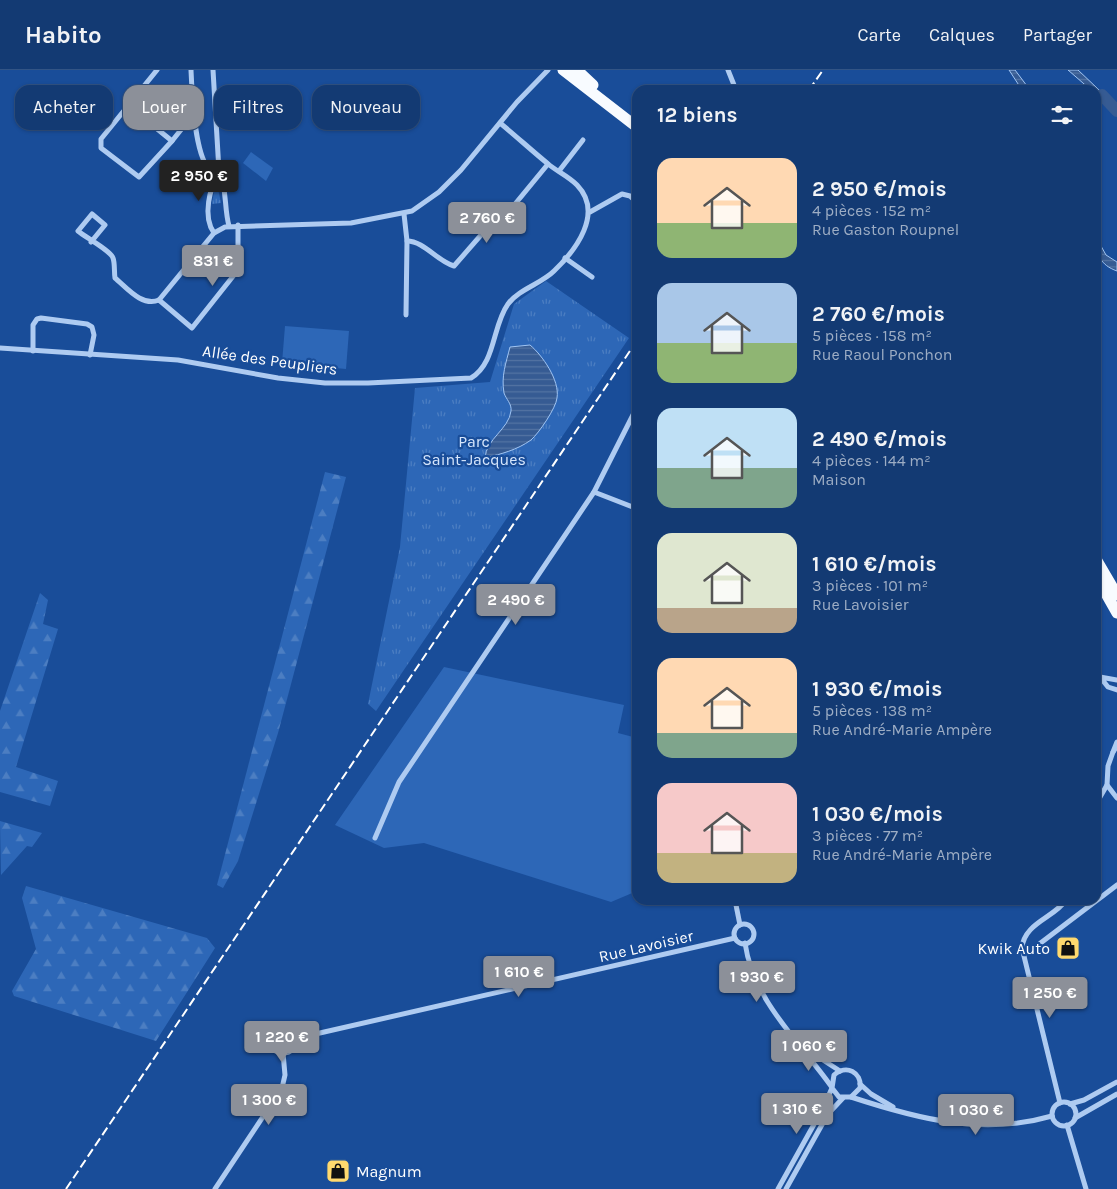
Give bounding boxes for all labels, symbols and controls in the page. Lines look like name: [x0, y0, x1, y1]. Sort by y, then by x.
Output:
text: Habito: [25, 21, 102, 49]
text: Carte: [857, 24, 901, 46]
text: Calques: [929, 24, 995, 46]
text: Partager: [1023, 24, 1092, 46]
chip: Acheter: [15, 85, 113, 130]
chip: Louer: [123, 85, 204, 130]
chip: Filtres: [214, 85, 302, 130]
chip: Nouveau: [312, 85, 420, 130]
icon: filters: [1048, 101, 1076, 129]
text: 12 biens: [657, 103, 738, 127]
pin: 2 950 €: [153, 160, 245, 202]
text: 2 950 €: [170, 166, 228, 185]
text: 2 950 €/mois: [812, 177, 947, 201]
icon: home: [697, 178, 757, 238]
text: 4 pièces · 152 m²: [812, 201, 931, 220]
pin: 2 760 €: [441, 202, 533, 244]
text: 2 760 €: [459, 208, 515, 227]
text: Rue Gaston Roupnel: [812, 220, 959, 239]
pin: 831 €: [178, 244, 248, 287]
text: 831 €: [193, 251, 233, 270]
text: 2 760 €/mois: [812, 302, 945, 326]
icon: home: [697, 303, 757, 363]
text: 5 pièces · 158 m²: [812, 326, 932, 345]
street label: Allée des Peupliers: [201, 341, 339, 379]
text: Rue Raoul Ponchon: [812, 345, 952, 364]
text: 2 490 €/mois: [812, 427, 947, 451]
icon: home: [697, 428, 757, 488]
park label: Parc Saint-Jacques: [422, 432, 526, 469]
text: 4 pièces · 144 m²: [812, 451, 931, 470]
text: Maison: [812, 470, 866, 489]
text: 1 610 €/mois: [812, 552, 937, 576]
icon: home: [697, 553, 757, 613]
text: 3 pièces · 101 m²: [812, 576, 928, 595]
pin: 2 490 €: [470, 584, 562, 626]
text: 2 490 €: [487, 590, 545, 609]
text: Rue Lavoisier: [812, 595, 909, 614]
text: 1 930 €/mois: [812, 677, 942, 701]
icon: home: [697, 678, 757, 738]
text: 5 pièces · 138 m²: [812, 701, 932, 720]
text: Rue André-Marie Ampère: [812, 720, 992, 739]
text: 1 030 €/mois: [812, 802, 943, 826]
icon: home: [697, 803, 757, 863]
text: 3 pièces · 77 m²: [812, 826, 923, 845]
text: Rue André-Marie Ampère: [812, 845, 992, 864]
street label: Rue Lavoisier: [597, 926, 695, 966]
shop icon: Kwik Auto: [1055, 935, 1081, 961]
place label: Kwik Auto: [977, 939, 1050, 958]
pin: 1 610 €: [473, 956, 565, 998]
pin: 1 930 €: [711, 960, 803, 1003]
text: 1 610 €: [494, 962, 544, 981]
text: 1 930 €: [730, 967, 784, 986]
pin: 1 250 €: [1004, 976, 1096, 1019]
text: 1 250 €: [1023, 983, 1077, 1002]
pin: 1 220 €: [236, 1020, 328, 1063]
text: 1 220 €: [255, 1027, 309, 1046]
pin: 1 060 €: [763, 1030, 855, 1072]
text: 1 060 €: [782, 1036, 836, 1055]
pin: 1 300 €: [223, 1084, 315, 1126]
text: 1 300 €: [242, 1090, 296, 1109]
pin: 1 310 €: [751, 1092, 843, 1135]
pin: 1 030 €: [930, 1094, 1022, 1136]
text: 1 310 €: [772, 1099, 822, 1118]
text: 1 030 €: [949, 1100, 1003, 1119]
shop icon: Magnum: [325, 1158, 351, 1184]
place label: Magnum: [356, 1162, 422, 1181]

